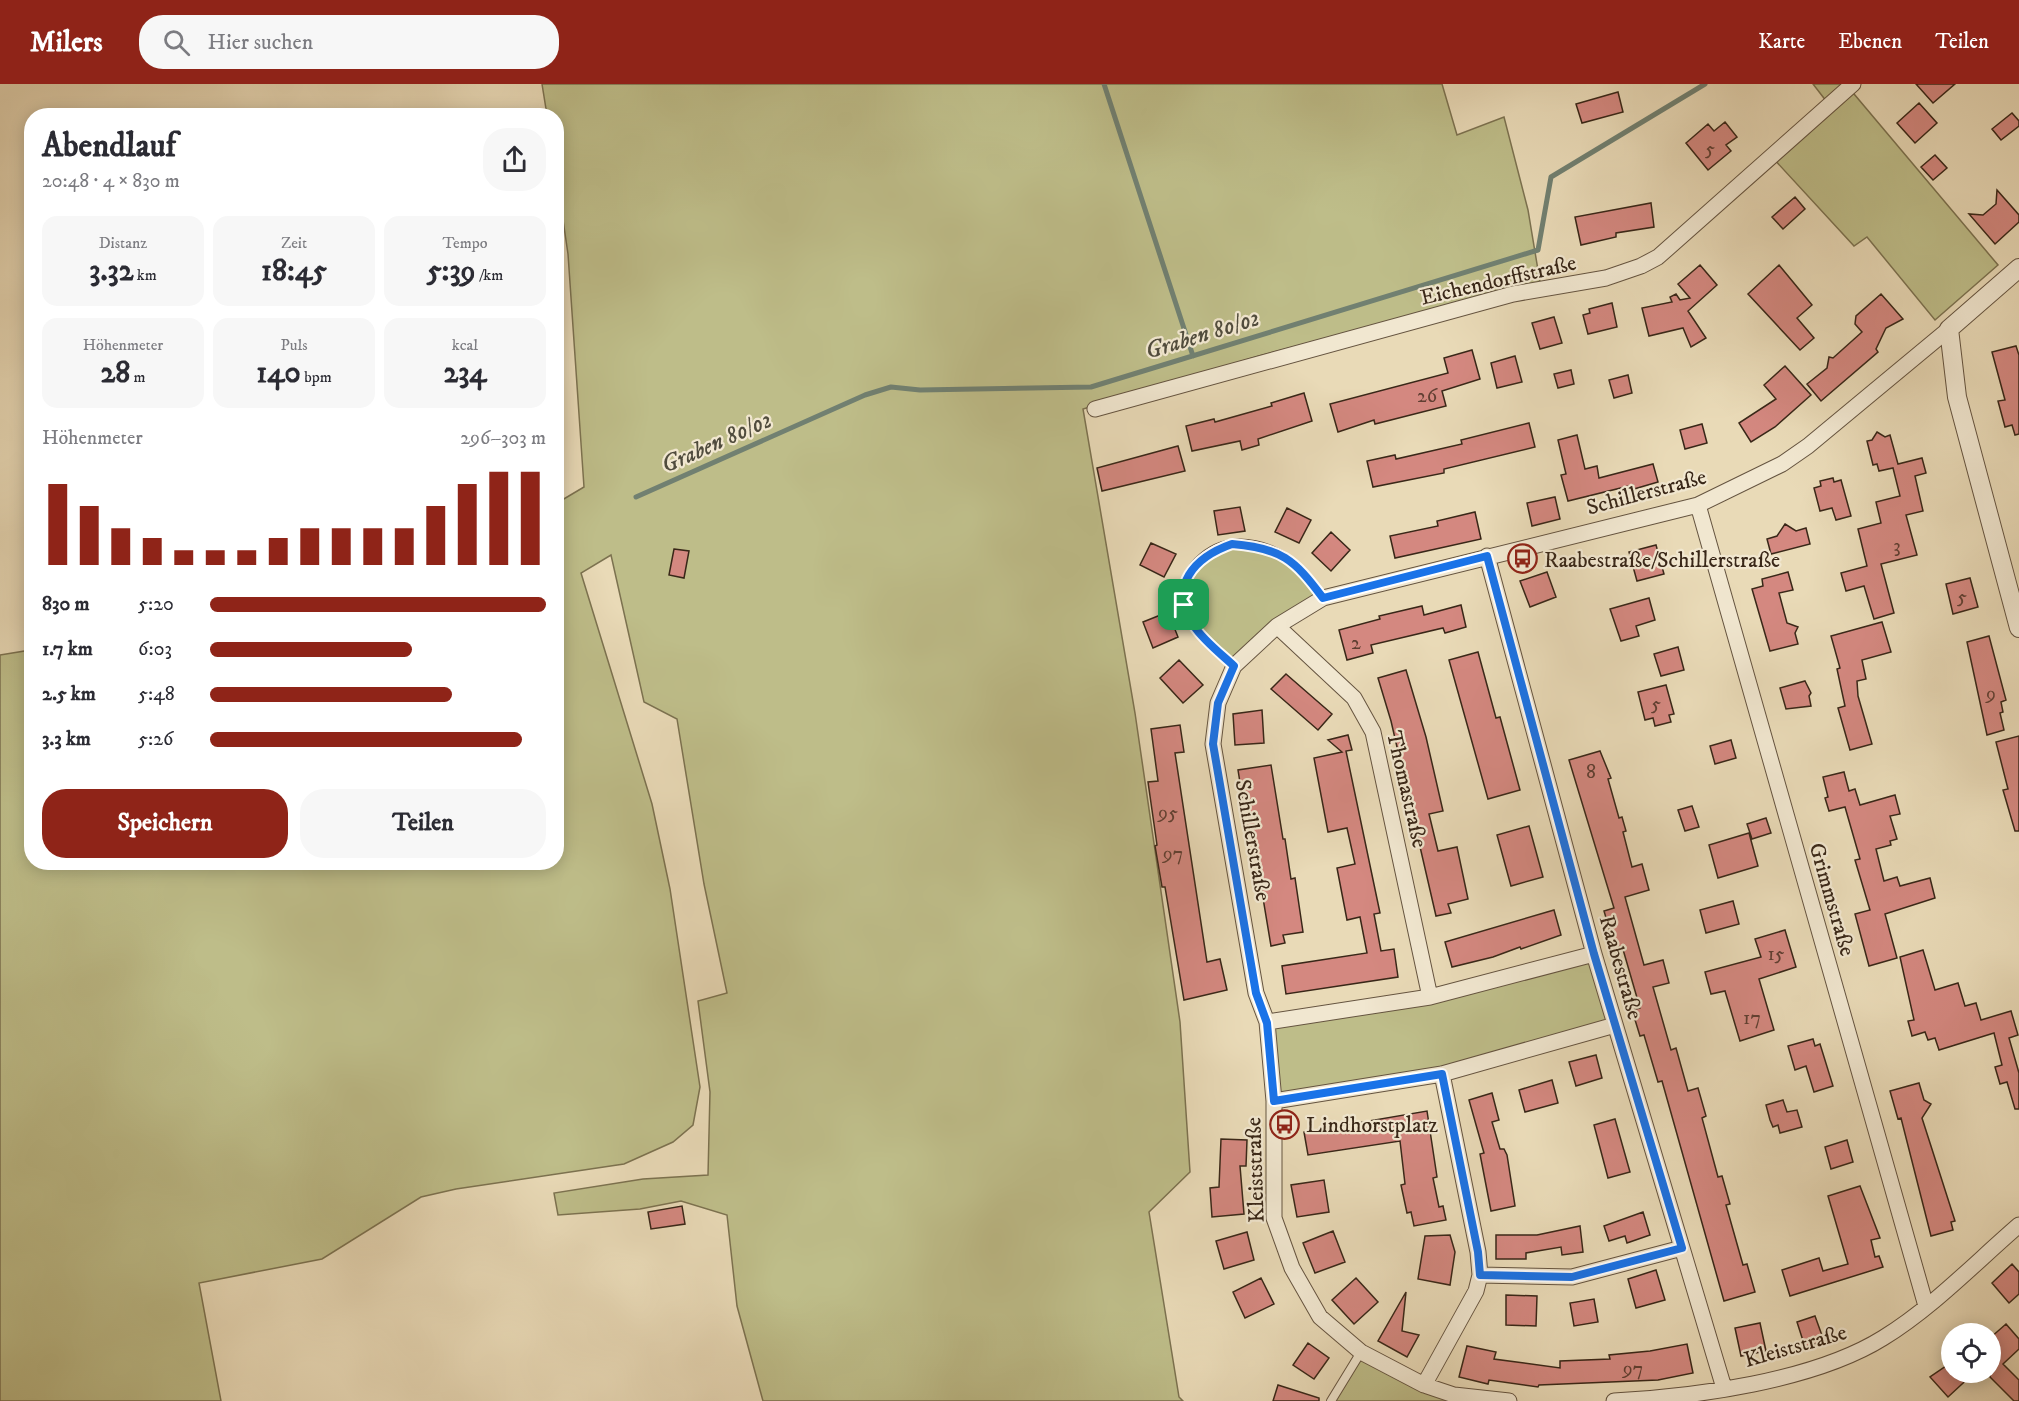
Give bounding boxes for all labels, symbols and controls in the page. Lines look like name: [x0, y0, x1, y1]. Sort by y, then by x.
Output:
search box: [139, 15, 559, 69]
text: Milers: [30, 25, 103, 60]
icon: search: [160, 26, 193, 59]
text: Hier suchen: [208, 29, 313, 56]
text: Karte: [1758, 29, 1805, 55]
text: Ebenen: [1838, 29, 1902, 55]
text: Teilen: [1935, 29, 1989, 55]
text: Abendlauf: [42, 126, 176, 167]
button: share: [483, 128, 546, 191]
house number: 5: [1705, 137, 1715, 162]
text: 20:48 · 4 × 830 m: [42, 169, 180, 194]
text: Distanz: [99, 233, 147, 253]
text: Zeit: [281, 233, 307, 253]
text: Tempo: [443, 233, 487, 253]
street label: Eichendorffstraße: [1418, 249, 1579, 312]
text: 3.32: [89, 253, 133, 290]
text: 18:45: [261, 253, 327, 290]
text: 5:39: [427, 253, 476, 290]
text: km: [133, 265, 157, 285]
text: /km: [476, 265, 503, 285]
water label: Graben 80/02: [1142, 303, 1263, 367]
text: Höhenmeter: [83, 335, 163, 355]
text: Puls: [280, 335, 308, 355]
text: kcal: [452, 335, 478, 355]
text: 28: [100, 355, 130, 392]
text: 140: [256, 355, 301, 392]
text: 234: [443, 355, 487, 392]
text: m: [130, 367, 146, 387]
text: bpm: [301, 367, 332, 387]
house number: 26: [1417, 384, 1438, 409]
water label: Graben 80/02: [656, 405, 776, 481]
text: Höhenmeter: [42, 426, 143, 451]
text: 296–303 m: [460, 426, 546, 451]
street label: Schillerstraße: [1583, 463, 1709, 521]
house number: 3: [1893, 534, 1901, 559]
bus stop icon: Raabestraße/Schillerstraße: [1507, 543, 1539, 575]
place label: Raabestraße/Schillerstraße: [1544, 547, 1780, 574]
pin: [1158, 579, 1209, 630]
house number: 5: [1957, 585, 1967, 610]
icon: arrive: [1167, 588, 1200, 621]
text: 830 m: [42, 592, 90, 617]
text: 5:20: [138, 592, 174, 617]
house number: 2: [1351, 631, 1361, 656]
text: 1.7 km: [42, 637, 93, 662]
text: 6:03: [138, 637, 172, 662]
text: 2.5 km: [42, 682, 96, 707]
text: 5:48: [138, 682, 175, 707]
house number: 9: [1985, 682, 1996, 707]
house number: 5: [1651, 692, 1661, 717]
text: 3.3 km: [42, 727, 91, 752]
text: 5:26: [138, 727, 173, 752]
street label: Thomastraße: [1380, 728, 1433, 850]
house number: 8: [1586, 760, 1596, 785]
street label: Schillerstraße: [1229, 777, 1276, 903]
button: Speichern: [42, 789, 288, 858]
button: Teilen: [300, 789, 546, 858]
house number: 95: [1157, 801, 1178, 826]
street label: Grimmstraße: [1803, 840, 1861, 959]
house number: 97: [1162, 842, 1183, 867]
street label: Raabestraße: [1593, 912, 1648, 1023]
house number: 15: [1767, 942, 1785, 967]
house number: 17: [1743, 1006, 1761, 1031]
bus stop icon: Lindhorstplatz: [1269, 1108, 1301, 1140]
place label: Lindhorstplatz: [1306, 1112, 1439, 1139]
street label: Kleiststraße: [1240, 1117, 1271, 1223]
street label: Kleiststraße: [1741, 1319, 1850, 1374]
map controls: [1941, 1323, 2001, 1383]
button: locate: [1941, 1323, 2001, 1383]
house number: 97: [1622, 1357, 1643, 1382]

